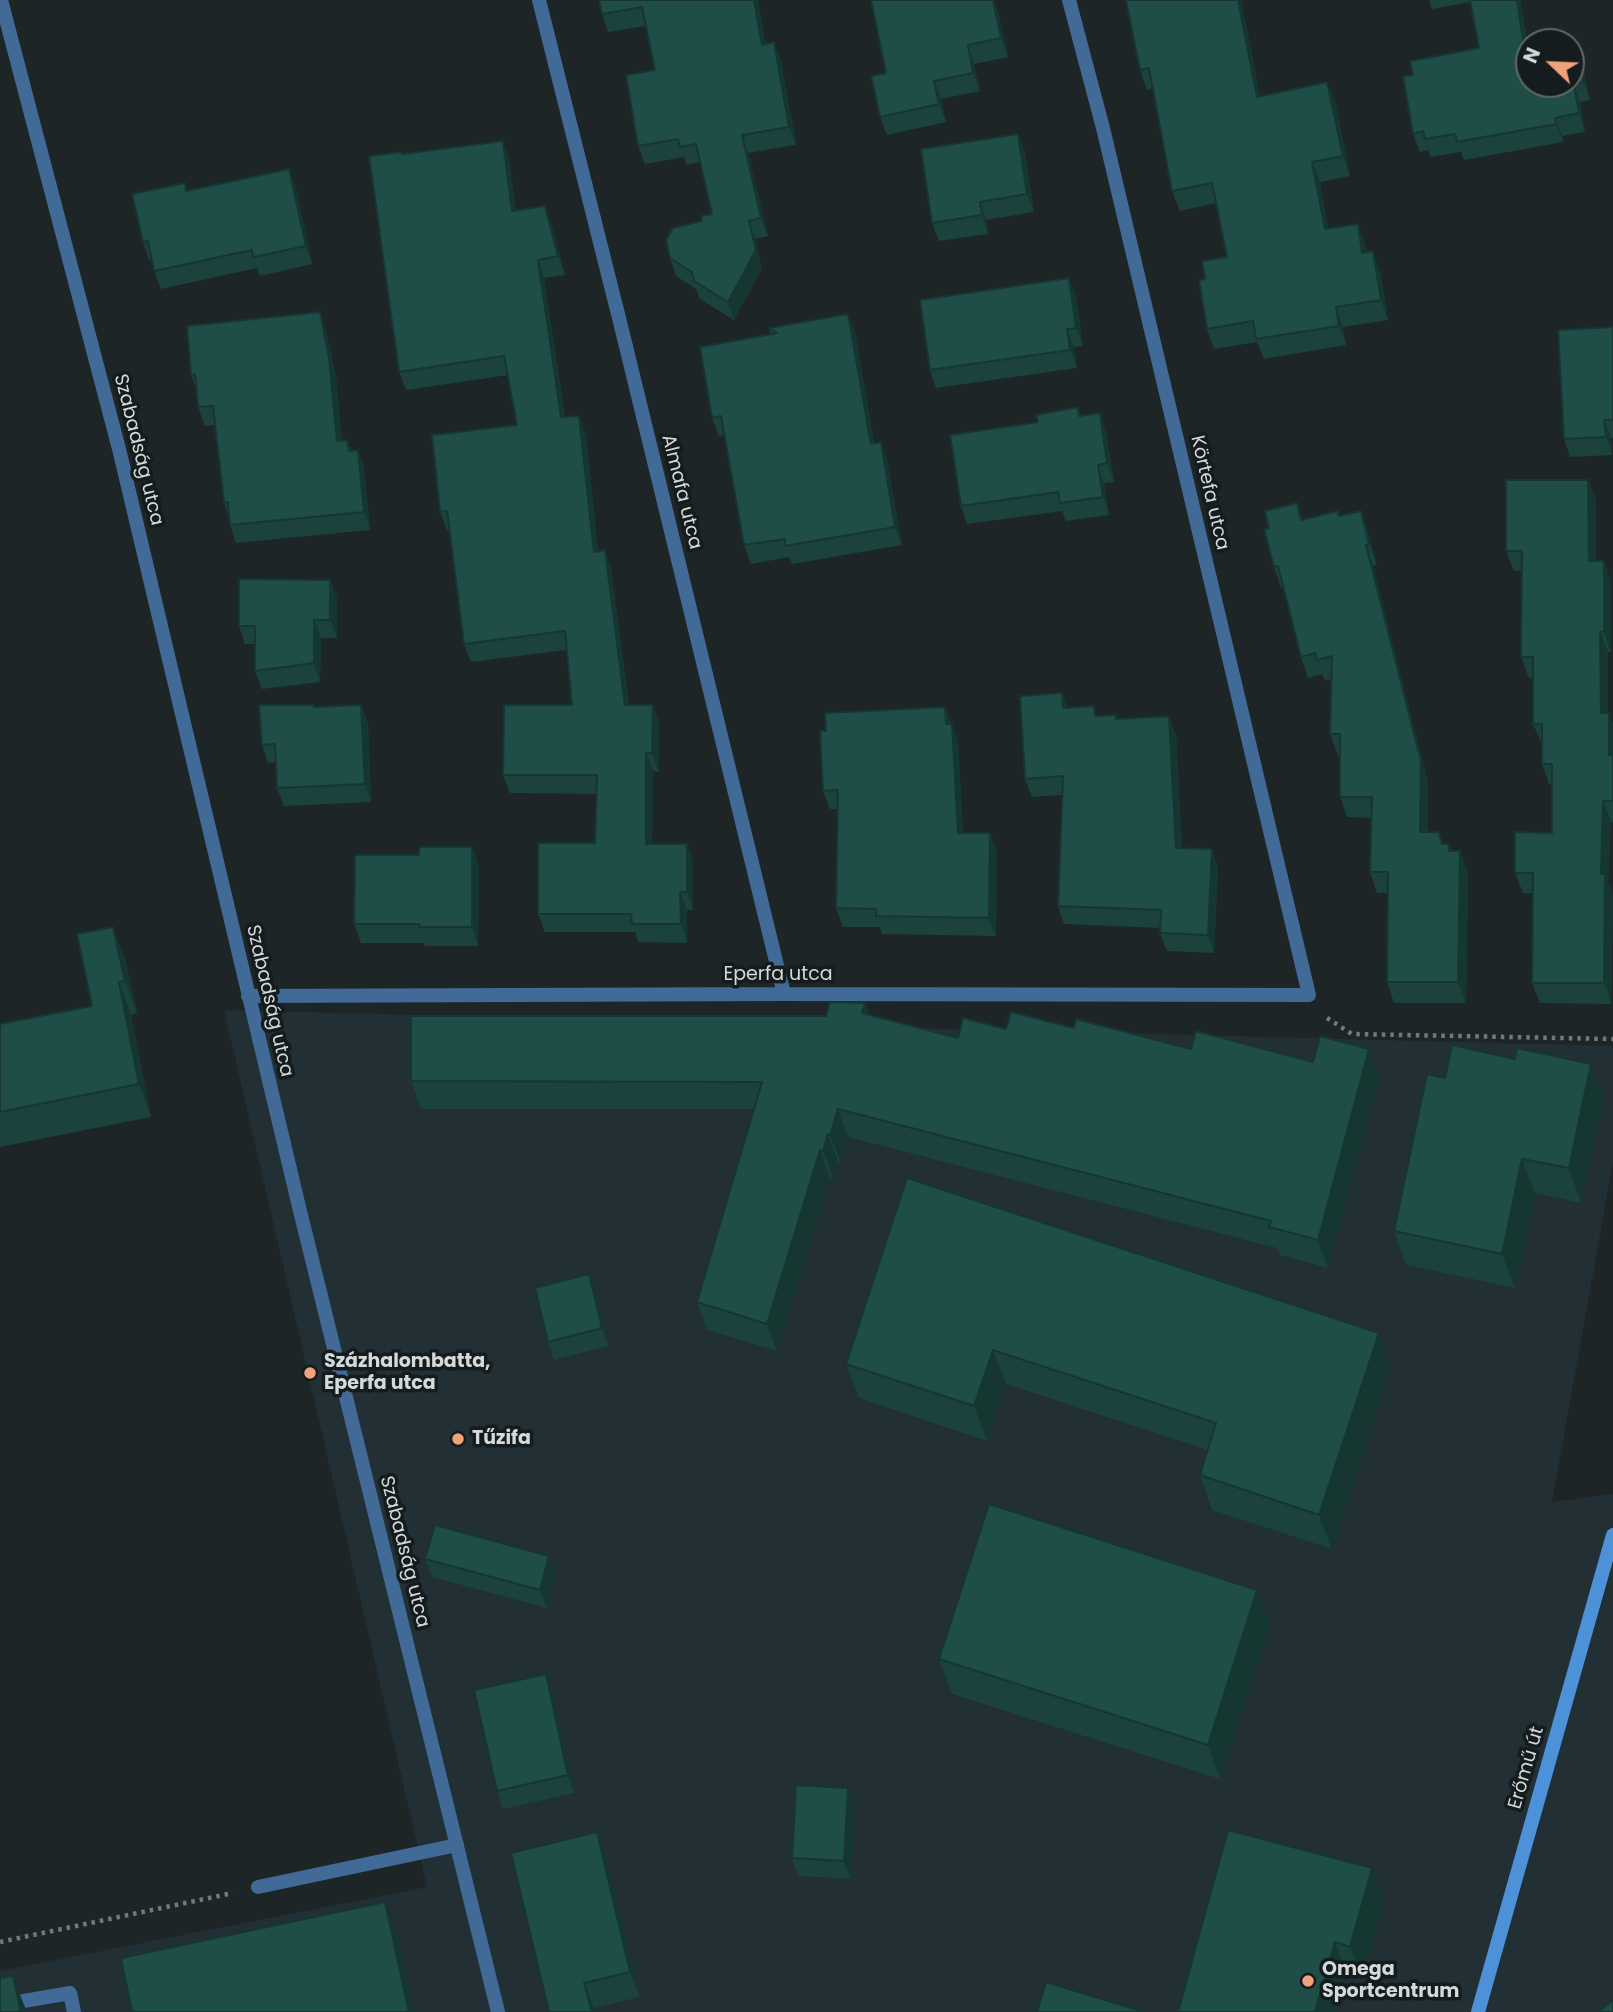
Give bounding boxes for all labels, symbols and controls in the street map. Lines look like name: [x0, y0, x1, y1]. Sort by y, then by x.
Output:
north arrow: [1515, 28, 1585, 98]
text: N: [1517, 44, 1547, 67]
street label: Szabadság utca: [108, 372, 168, 528]
street label: Almafa utca: [656, 432, 706, 552]
street label: Körtefa utca: [1185, 433, 1233, 553]
street label: Szabadság utca: [240, 923, 298, 1079]
street label: Eperfa utca: [723, 964, 833, 986]
place label: Százhalombatta, Eperfa utca: [324, 1351, 491, 1395]
marker: Százhalombatta, Eperfa utca: [302, 1365, 318, 1381]
place label: Tűzifa: [472, 1428, 531, 1450]
marker: Tűzifa: [450, 1431, 466, 1447]
street label: Szabadság utca: [374, 1474, 434, 1630]
street label: Erőmű út: [1504, 1724, 1550, 1812]
place label: Omega Sportcentrum: [1322, 1959, 1459, 2003]
marker: Omega Sportcentrum: [1300, 1973, 1316, 1989]

